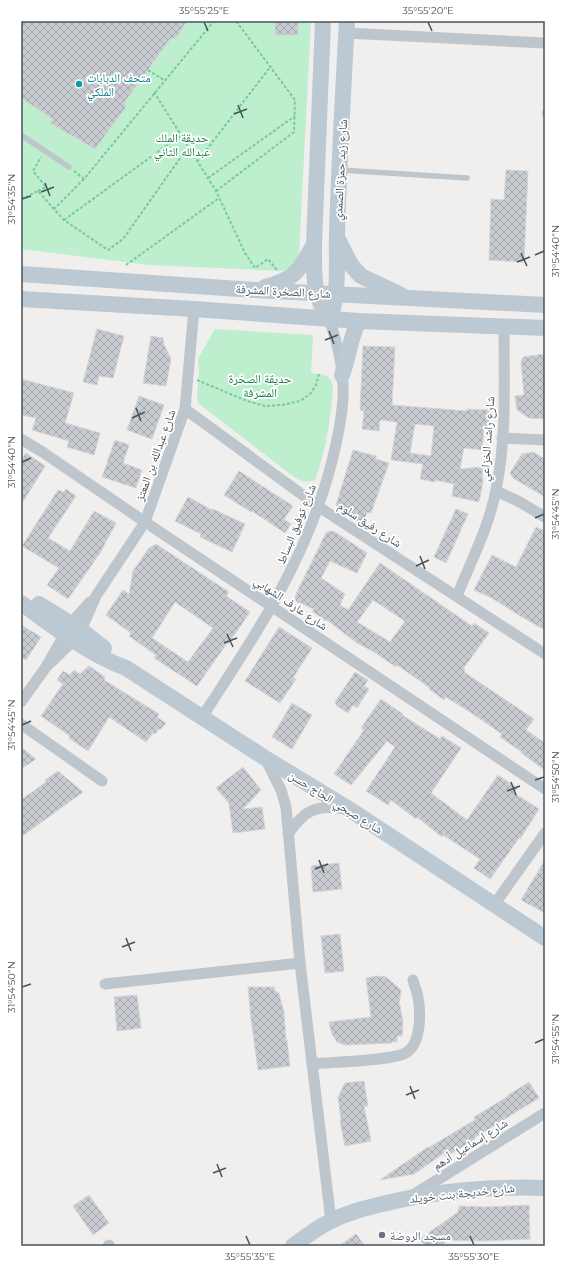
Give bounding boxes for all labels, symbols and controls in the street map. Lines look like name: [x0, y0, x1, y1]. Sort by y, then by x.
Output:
text: 35°55'25"E: [179, 4, 230, 17]
text: 35°55'20"E: [402, 4, 454, 17]
place label: متحف الدبابات الملكي: [87, 70, 151, 102]
marker: متحف الدبابات الملكي: [74, 79, 84, 89]
street label: شارع زيد حمزة الصمدي: [330, 119, 353, 221]
park label: حديقة الملك عبدالله الثاني: [154, 130, 210, 162]
text: 31°54'35"N: [5, 174, 18, 224]
text: 31°54'40"N: [549, 225, 562, 277]
street label: شارع الصخرة المشرفة: [235, 281, 331, 302]
park label: حديقة الصخرة المشرفة: [228, 371, 292, 400]
street label: شارع راشد الخزاعي: [477, 396, 501, 482]
street label: شارع عبدالله بن المعتز: [131, 407, 179, 504]
text: 31°54'40"N: [5, 436, 18, 488]
street label: شارع توفيق البساط: [273, 482, 320, 567]
text: 31°54'45"N: [549, 488, 562, 540]
street label: شارع رفيق سلوم: [335, 498, 405, 551]
street label: شارع عارف الشهابي: [250, 573, 331, 636]
text: 31°54'45"N: [5, 699, 18, 751]
text: 31°54'50"N: [549, 751, 562, 803]
street label: شارع صبحي الحاج حسن: [285, 767, 386, 840]
text: 31°54'50"N: [5, 961, 18, 1013]
text: 31°54'55"N: [549, 1014, 562, 1064]
street label: شارع إسماعيل أدهم: [430, 1115, 511, 1174]
street label: شارع خديجة بنت خويلد: [409, 1180, 516, 1207]
place label: مسجد الروضة: [390, 1228, 451, 1243]
marker: مسجد الروضة: [377, 1230, 387, 1240]
text: 35°55'35"E: [225, 1250, 276, 1263]
text: 35°55'30"E: [448, 1250, 500, 1263]

